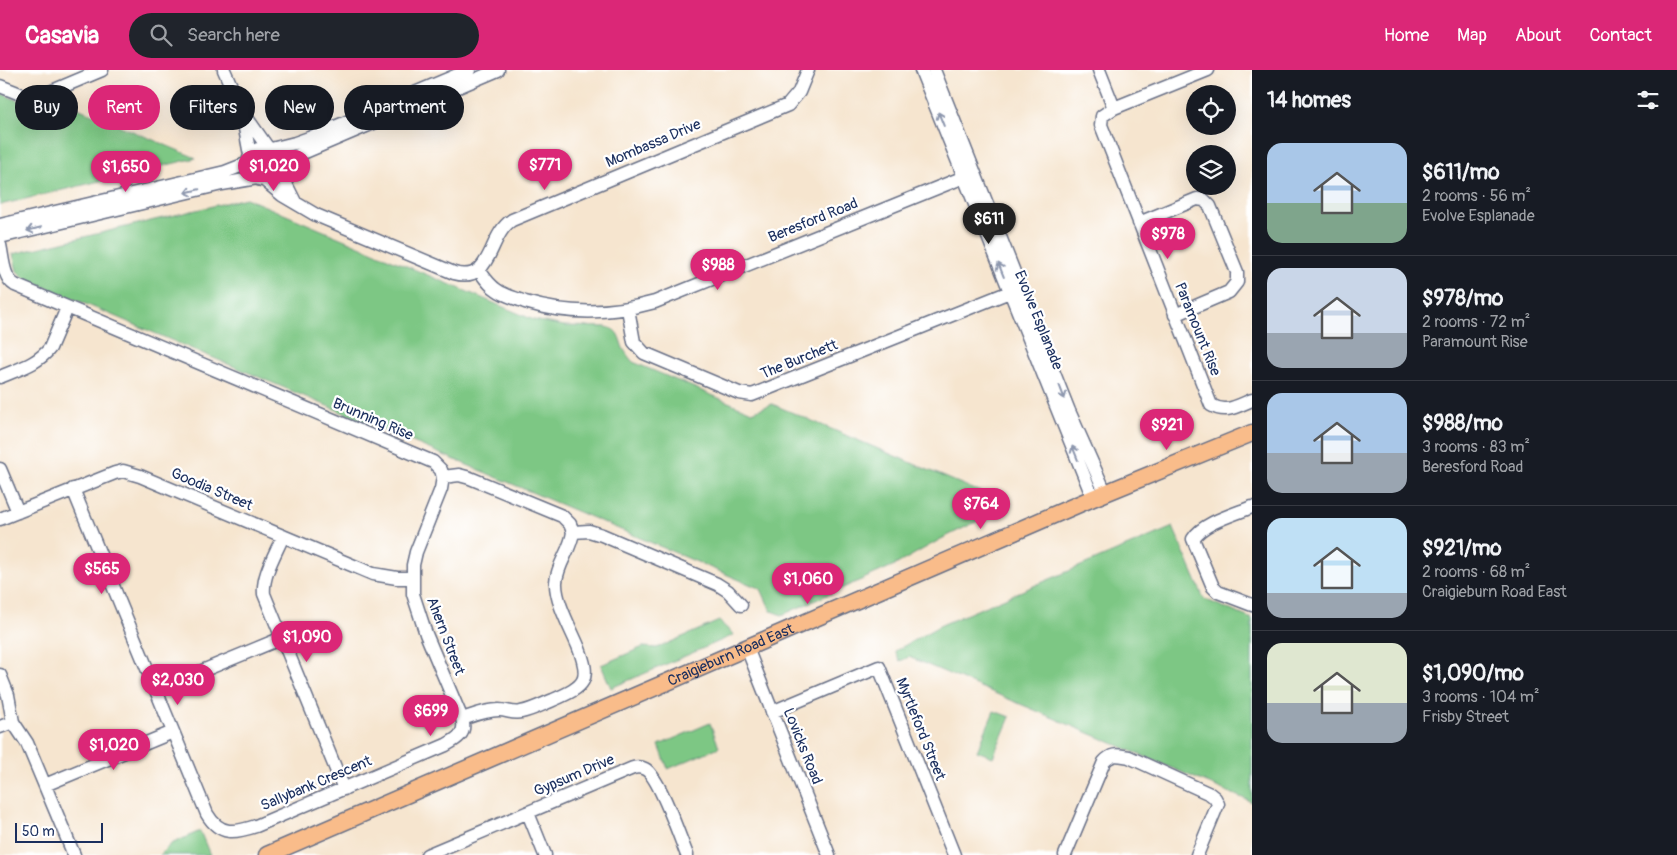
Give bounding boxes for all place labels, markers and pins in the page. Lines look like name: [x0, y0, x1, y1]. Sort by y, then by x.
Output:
pin: $771: [515, 148, 575, 191]
pin: $1,650: [85, 150, 167, 193]
pin: $1,020: [233, 150, 315, 192]
pin: $611: [959, 202, 1019, 245]
pin: $978: [1138, 218, 1198, 260]
pin: $988: [688, 248, 748, 291]
pin: $921: [1137, 408, 1197, 451]
pin: $764: [951, 488, 1011, 530]
pin: $565: [72, 552, 132, 595]
pin: $1,060: [767, 562, 849, 605]
pin: $1,090: [266, 620, 348, 663]
pin: $2,030: [137, 664, 219, 706]
pin: $699: [401, 694, 461, 737]
pin: $1,020: [73, 728, 155, 771]

